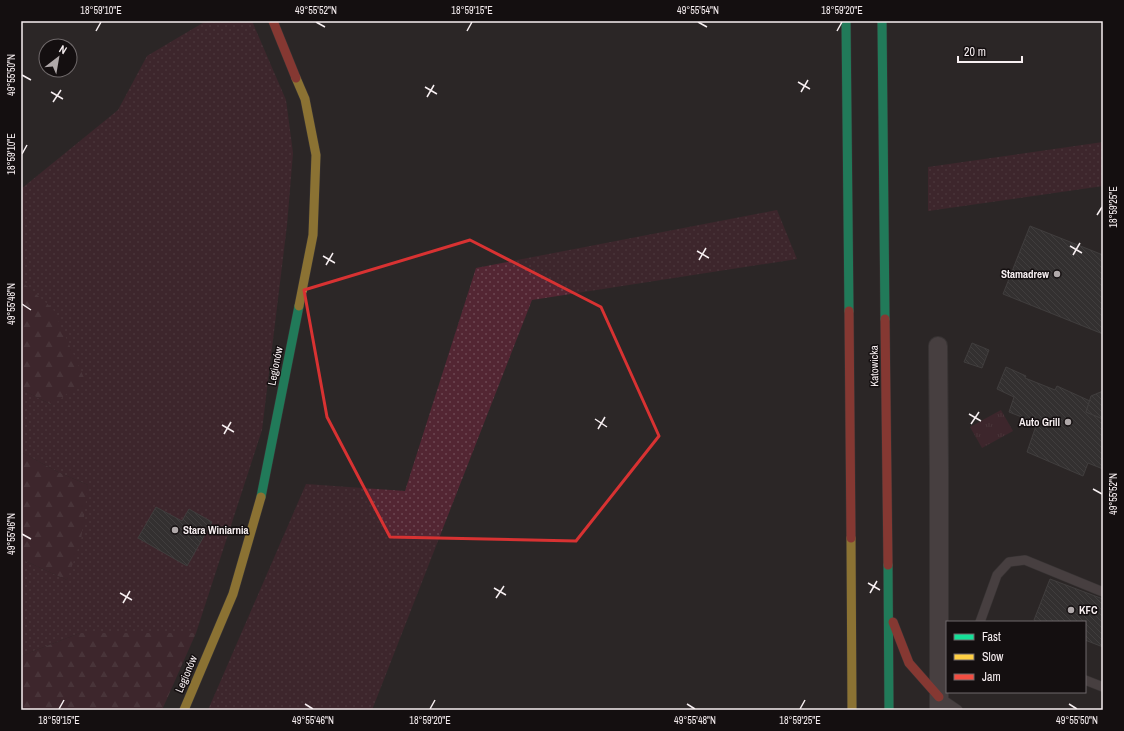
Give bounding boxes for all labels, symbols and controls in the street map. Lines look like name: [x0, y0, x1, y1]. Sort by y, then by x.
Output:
text: 18°59'10"E: [80, 4, 122, 17]
text: 49°55'52"N: [295, 4, 337, 17]
text: 18°59'15"E: [451, 4, 493, 17]
text: 49°55'54"N: [677, 4, 719, 17]
text: 18°59'20"E: [821, 4, 863, 17]
north arrow: [38, 38, 78, 78]
scale bar: [958, 38, 1022, 64]
text: N: [57, 42, 70, 57]
text: 20 m: [964, 44, 986, 60]
text: 49°55'50"N: [5, 54, 18, 96]
text: 18°59'10"E: [5, 133, 18, 175]
text: 18°59'25"E: [1107, 186, 1120, 228]
place label: Stamadrew: [1001, 267, 1049, 281]
marker: Stamadrew: [1052, 269, 1062, 279]
text: 49°55'48"N: [5, 283, 18, 325]
street label: Legionów: [264, 345, 286, 387]
street label: Katowicka: [867, 345, 881, 387]
place label: Auto Grill: [1019, 415, 1060, 429]
marker: Auto Grill: [1063, 417, 1073, 427]
text: 49°55'52"N: [1107, 473, 1120, 515]
text: 49°55'46"N: [5, 513, 18, 555]
place label: Stara Winiarnia: [183, 523, 249, 537]
marker: Stara Winiarnia: [170, 525, 180, 535]
place label: KFC: [1079, 603, 1098, 617]
marker: KFC: [1066, 605, 1076, 615]
legend: [946, 621, 1086, 693]
text: Fast: [982, 629, 1001, 645]
text: Slow: [982, 649, 1004, 665]
street label: Legionów: [172, 653, 200, 695]
text: Jam: [982, 669, 1001, 685]
text: 18°59'15"E: [38, 714, 80, 727]
text: 49°55'46"N: [292, 714, 334, 727]
text: 18°59'20"E: [409, 714, 451, 727]
text: 49°55'48"N: [674, 714, 716, 727]
text: 18°59'25"E: [779, 714, 821, 727]
text: 49°55'50"N: [1056, 714, 1098, 727]

